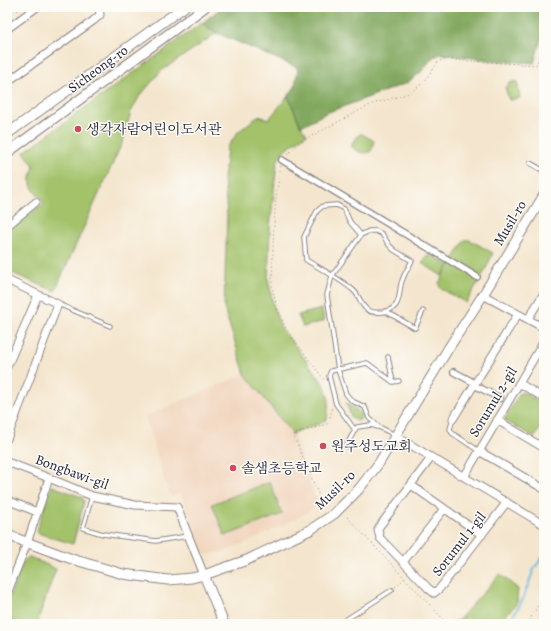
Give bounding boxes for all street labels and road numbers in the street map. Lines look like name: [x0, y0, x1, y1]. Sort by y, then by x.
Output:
street label: Sicheong-ro: [64, 41, 132, 97]
street label: Musil-ro: [489, 197, 531, 249]
street label: Sorumul 2-gil: [465, 363, 522, 441]
street label: Bongbawi-gil: [33, 450, 112, 494]
street label: Musil-ro: [311, 466, 359, 514]
street label: Sorumul 1-gil: [428, 507, 491, 580]

